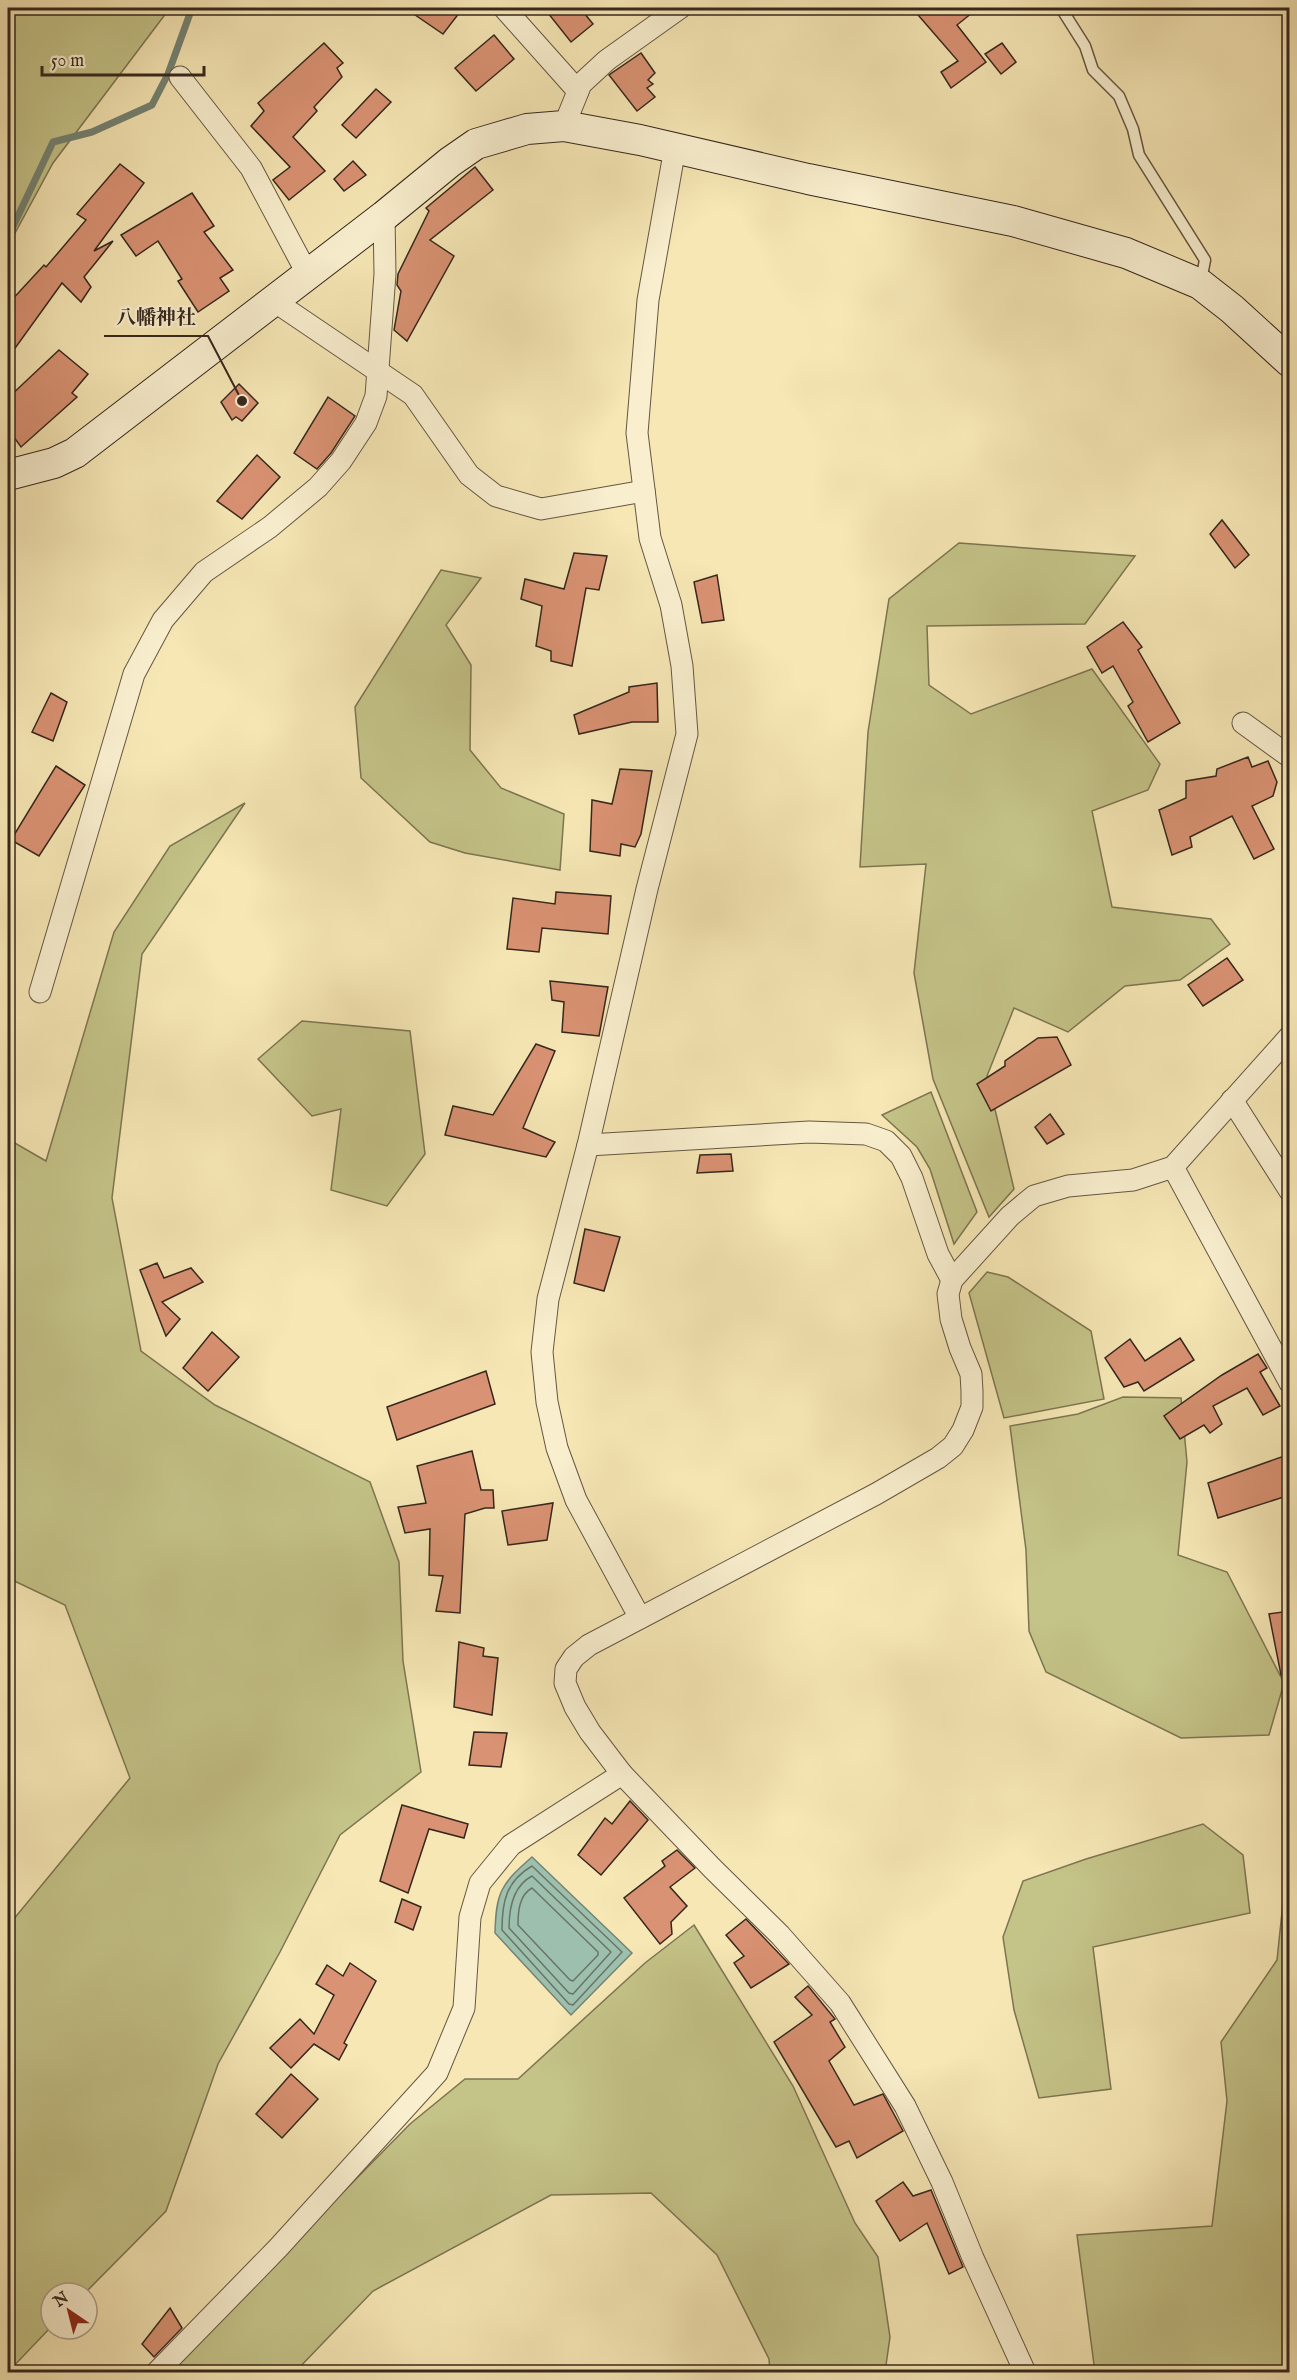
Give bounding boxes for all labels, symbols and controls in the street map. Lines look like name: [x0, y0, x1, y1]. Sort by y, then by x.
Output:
scale bar: [42, 39, 204, 77]
text: 50 m: [51, 50, 84, 73]
callout: 八幡神社: [104, 298, 208, 336]
text: 八幡神社: [116, 306, 196, 331]
north arrow: [39, 2281, 99, 2341]
text: N: [49, 2288, 73, 2313]

